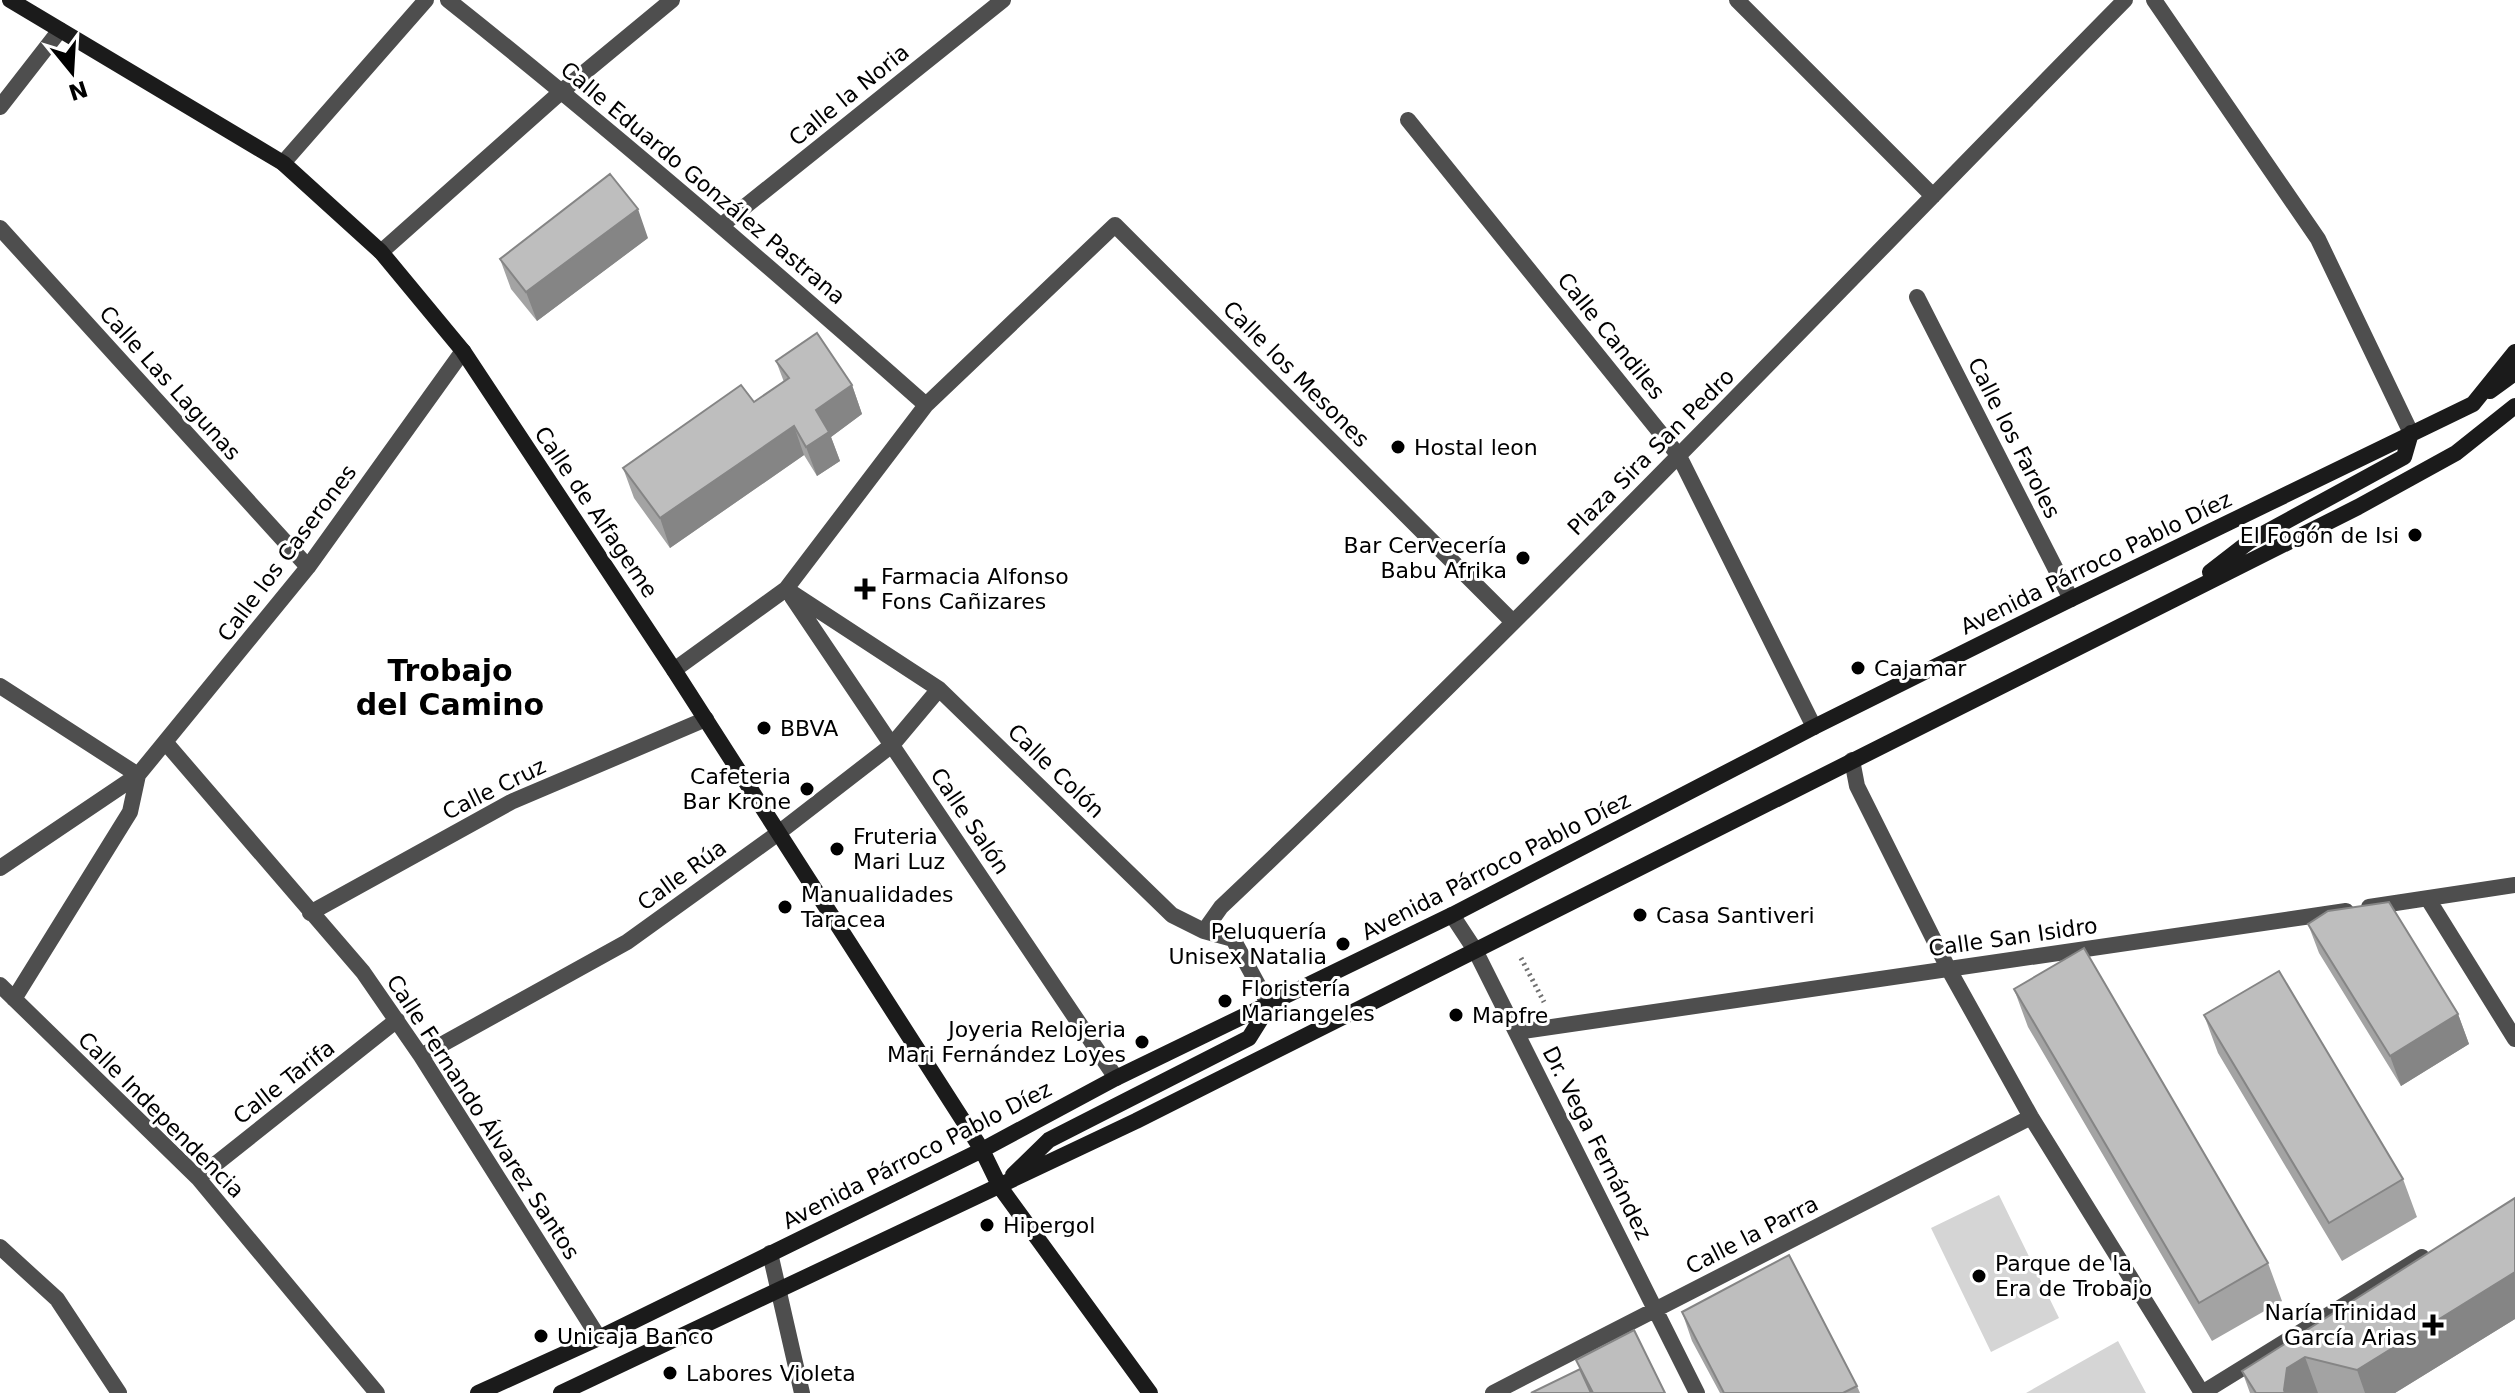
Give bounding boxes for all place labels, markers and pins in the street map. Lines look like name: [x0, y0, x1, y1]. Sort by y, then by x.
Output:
place label: Hostal leon: [1414, 435, 1538, 460]
marker: Hostal leon: [1389, 438, 1407, 456]
place label: El Fogón de Isi: [2240, 523, 2399, 548]
marker: El Fogón de Isi: [2406, 526, 2424, 544]
place label: Bar Cervecería Babu Afrika: [1344, 533, 1507, 583]
marker: Bar Cervecería Babu Afrika: [1514, 549, 1532, 567]
place label: Farmacia Alfonso Fons Cañizares: [881, 564, 1069, 614]
marker: Farmacia Alfonso Fons Cañizares: [856, 580, 874, 598]
place label: Cajamar: [1874, 656, 1967, 681]
marker: Cajamar: [1849, 659, 1867, 677]
place label: BBVA: [780, 716, 838, 741]
marker: BBVA: [755, 719, 773, 737]
place label: Cafeteria Bar Krone: [682, 764, 791, 814]
marker: Cafeteria Bar Krone: [798, 780, 816, 798]
place label: Fruteria Mari Luz: [853, 824, 945, 874]
marker: Fruteria Mari Luz: [828, 840, 846, 858]
place label: Manualidades Taracea: [800, 882, 953, 932]
marker: Manualidades Taracea: [776, 898, 794, 916]
place label: Casa Santiveri: [1656, 903, 1815, 928]
marker: Casa Santiveri: [1631, 906, 1649, 924]
place label: Peluquería Unisex Natalia: [1168, 919, 1327, 969]
marker: Peluquería Unisex Natalia: [1334, 935, 1352, 953]
place label: Floristería Mariangeles: [1241, 976, 1375, 1026]
marker: Floristería Mariangeles: [1216, 992, 1234, 1010]
place label: Mapfre: [1472, 1003, 1548, 1028]
marker: Mapfre: [1447, 1006, 1465, 1024]
place label: Joyeria Relojeria Mari Fernández Loyes: [887, 1017, 1126, 1067]
marker: Joyeria Relojeria Mari Fernández Loyes: [1133, 1033, 1151, 1051]
place label: Hipergol: [1003, 1213, 1095, 1238]
marker: Hipergol: [978, 1216, 996, 1234]
place label: Parque de la Era de Trobajo: [1995, 1251, 2152, 1301]
marker: Parque de la Era de Trobajo: [1970, 1267, 1988, 1285]
place label: Naría Trinidad García Arias: [2265, 1300, 2417, 1350]
marker: Naría Trinidad García Arias: [2424, 1316, 2442, 1334]
place label: Unicaja Banco: [557, 1324, 713, 1349]
marker: Unicaja Banco: [532, 1327, 550, 1345]
place label: Labores Violeta: [686, 1361, 856, 1386]
marker: Labores Violeta: [661, 1364, 679, 1382]

